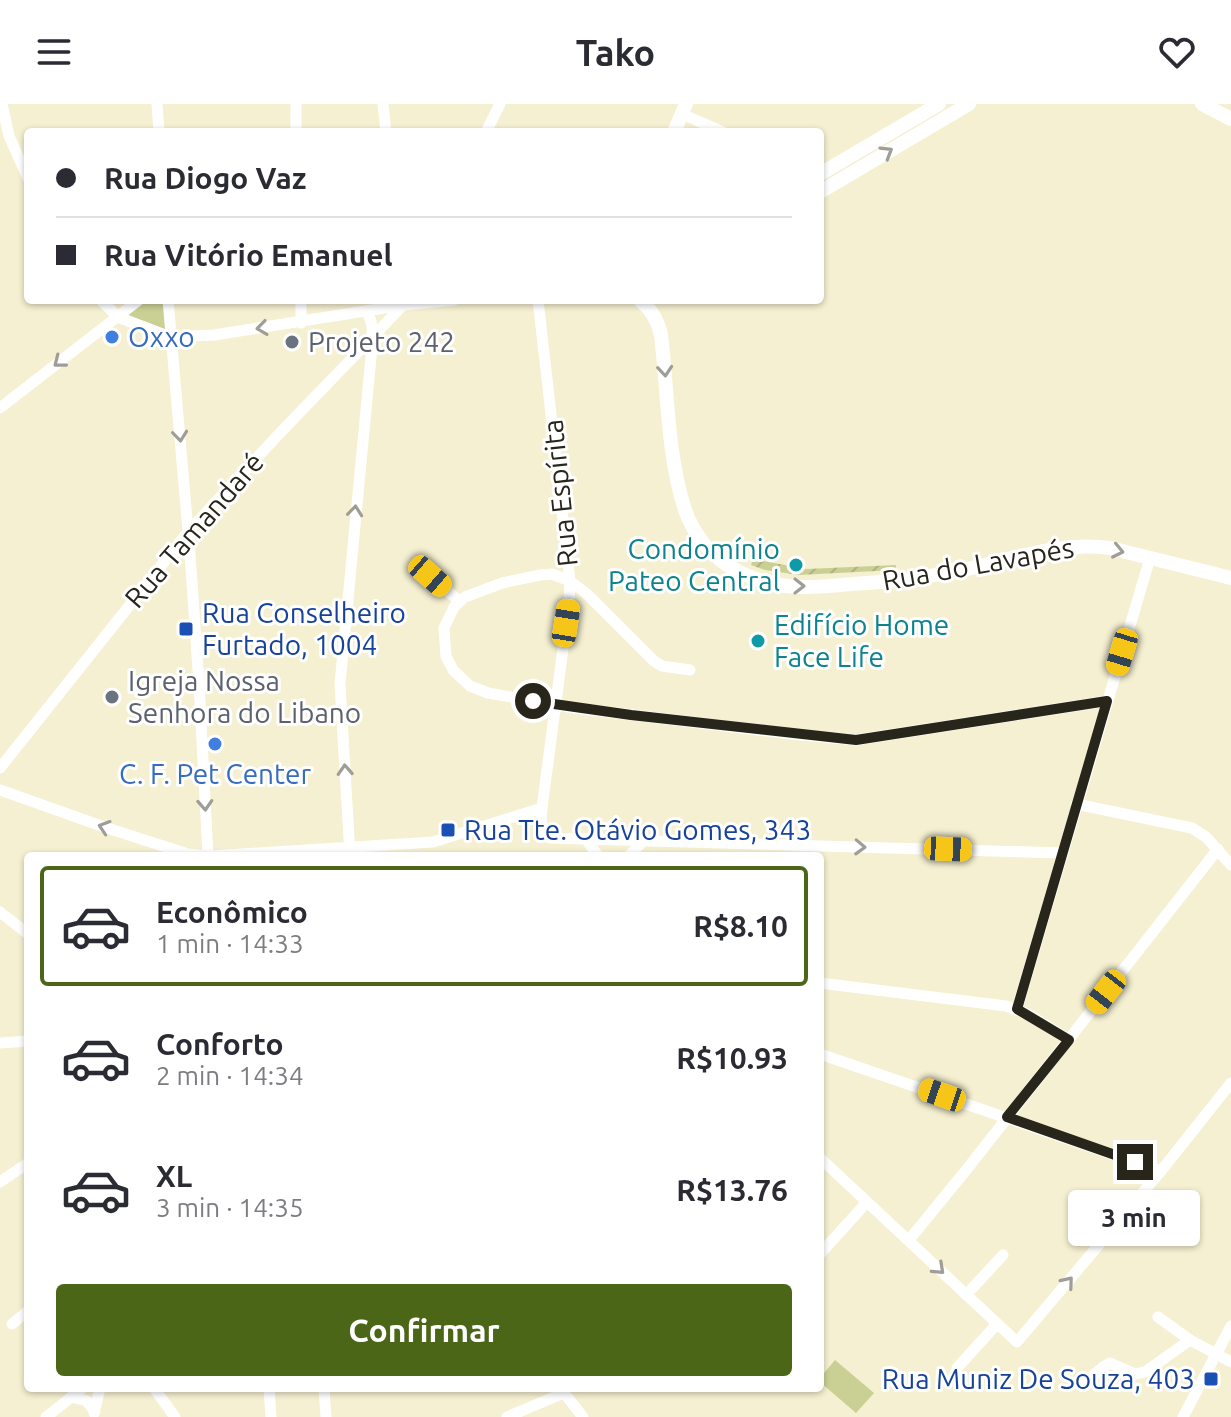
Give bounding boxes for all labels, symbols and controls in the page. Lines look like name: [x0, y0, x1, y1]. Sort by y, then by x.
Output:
icon: menu: [32, 30, 76, 74]
icon: heart: [1155, 30, 1199, 74]
text: Tako: [576, 32, 655, 73]
one-way arrow: [878, 146, 893, 162]
text: Rua Diogo Vaz: [104, 161, 306, 195]
text: Rua Vitório Emanuel: [104, 238, 393, 272]
one-way arrow: [255, 319, 269, 336]
place label: Oxxo: [128, 321, 195, 352]
place label: Projeto 242: [308, 326, 455, 357]
marker: Oxxo: [103, 328, 121, 346]
marker: Projeto 242: [283, 333, 301, 351]
one-way arrow: [53, 353, 68, 367]
one-way arrow: [656, 365, 673, 378]
street label: Rua Espírita: [536, 418, 583, 568]
one-way arrow: [171, 430, 188, 443]
street label: Rua Tamandaré: [118, 446, 269, 613]
one-way arrow: [347, 504, 364, 517]
street label: Rua do Lavapés: [880, 531, 1076, 596]
place label: Condomínio Pateo Central: [608, 533, 780, 596]
one-way arrow: [1112, 541, 1125, 558]
car: [404, 551, 456, 601]
marker: Condomínio Pateo Central: [787, 556, 805, 574]
one-way arrow: [793, 577, 806, 595]
place label: Rua Conselheiro Furtado, 1004: [202, 597, 406, 660]
car: [550, 597, 582, 649]
place label: Edifício Home Face Life: [774, 609, 949, 672]
marker: Rua Conselheiro Furtado, 1004: [177, 620, 195, 638]
car: [1104, 626, 1140, 678]
marker: Edifício Home Face Life: [749, 632, 767, 650]
place label: Igreja Nossa Senhora do Libano: [128, 665, 361, 728]
route start: [515, 683, 551, 719]
marker: Igreja Nossa Senhora do Libano: [103, 688, 121, 706]
marker: C. F. Pet Center: [206, 735, 224, 753]
place label: C. F. Pet Center: [119, 758, 312, 789]
one-way arrow: [336, 763, 353, 776]
one-way arrow: [196, 799, 213, 812]
place label: Rua Tte. Otávio Gomes, 343: [464, 814, 811, 845]
one-way arrow: [98, 820, 112, 836]
marker: Rua Tte. Otávio Gomes, 343: [439, 821, 457, 839]
car: [924, 836, 972, 862]
one-way arrow: [854, 838, 867, 855]
icon: car: [60, 890, 132, 962]
text: Econômico: [156, 895, 308, 929]
text: R$8.10: [693, 909, 788, 943]
text: 1 min · 14:33: [156, 929, 304, 958]
car: [1082, 966, 1130, 1018]
icon: car: [60, 1022, 132, 1094]
text: Conforto: [156, 1027, 284, 1061]
text: R$10.93: [676, 1041, 788, 1075]
text: 2 min · 14:34: [156, 1061, 304, 1090]
car: [915, 1076, 969, 1114]
route end: [1117, 1144, 1153, 1180]
icon: car: [60, 1154, 132, 1226]
text: XL: [156, 1159, 192, 1193]
text: R$13.76: [676, 1173, 788, 1207]
callout: 3 min: [1069, 1190, 1201, 1246]
text: 3 min · 14:35: [156, 1193, 304, 1222]
text: 3 min: [1101, 1203, 1167, 1232]
one-way arrow: [929, 1259, 944, 1273]
one-way arrow: [1058, 1277, 1073, 1292]
button: Confirmar: [56, 1284, 792, 1376]
place label: Rua Muniz De Souza, 403: [882, 1363, 1195, 1394]
marker: Rua Muniz De Souza, 403: [1202, 1370, 1220, 1388]

